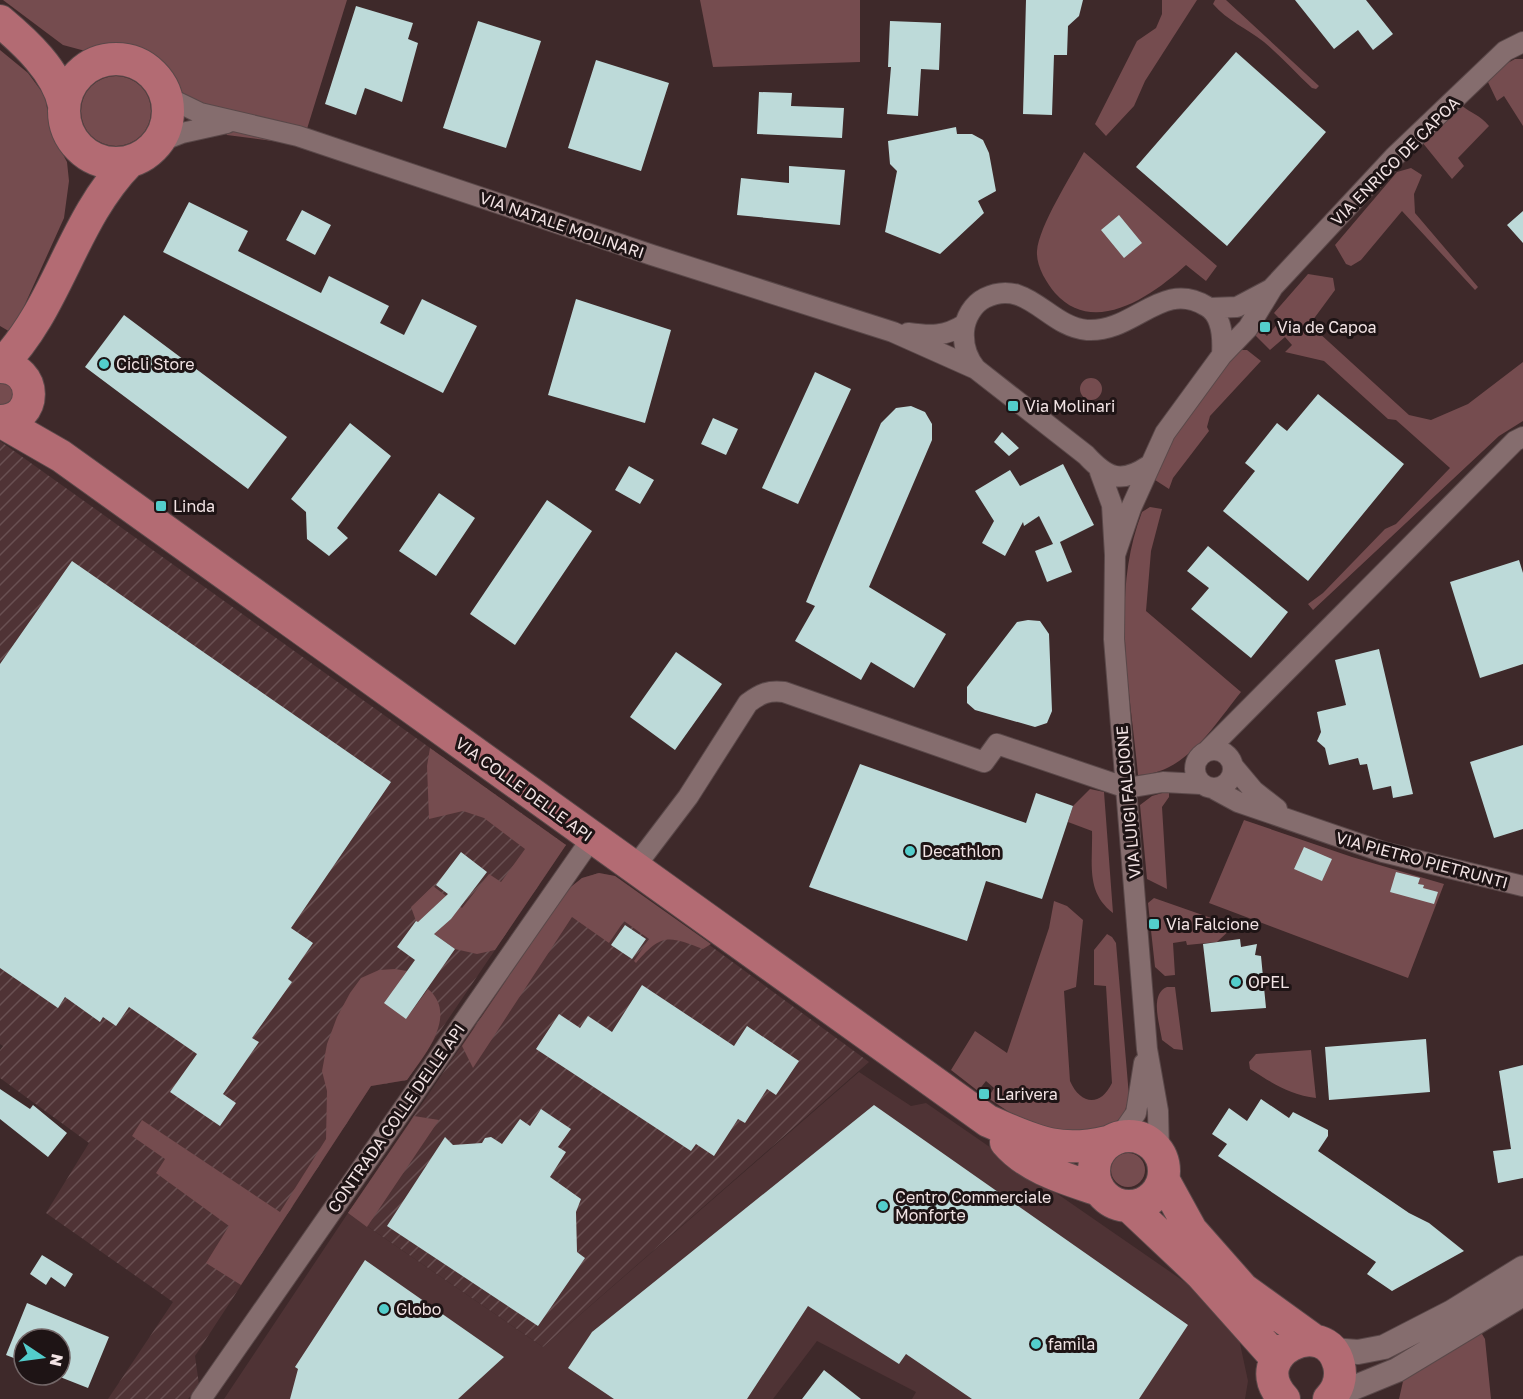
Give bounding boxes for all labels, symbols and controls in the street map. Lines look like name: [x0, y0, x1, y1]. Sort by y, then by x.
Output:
street label: VIA ENRICO DE CAPOA: [1326, 92, 1464, 230]
street label: VIA NATALE MOLINARI: [477, 187, 647, 263]
place label: Via de Capoa: [1277, 317, 1377, 337]
marker: Via de Capoa: [1258, 320, 1272, 334]
place label: Cicli Store: [116, 354, 195, 374]
marker: Cicli Store: [97, 357, 111, 371]
place label: Via Molinari: [1025, 396, 1115, 416]
marker: Via Molinari: [1006, 399, 1020, 413]
place label: Linda: [173, 496, 215, 516]
marker: Linda: [154, 499, 168, 513]
street label: VIA LUIGI FALCIONE: [1111, 725, 1145, 879]
street label: VIA COLLE DELLE API: [452, 733, 596, 845]
street label: VIA PIETRO PIETRUNTI: [1334, 827, 1510, 893]
place label: Decathlon: [922, 841, 1001, 861]
marker: Decathlon: [903, 844, 917, 858]
place label: Via Falcione: [1166, 914, 1259, 934]
marker: Via Falcione: [1147, 917, 1161, 931]
place label: OPEL: [1248, 972, 1289, 992]
marker: OPEL: [1229, 975, 1243, 989]
street label: CONTRADA COLLE DELLE API: [323, 1020, 469, 1216]
place label: Larivera: [996, 1084, 1058, 1104]
marker: Larivera: [977, 1087, 991, 1101]
place label: Centro Commerciale Monforte: [895, 1187, 1051, 1225]
marker: Centro Commerciale Monforte: [876, 1199, 890, 1213]
place label: Globo: [396, 1299, 441, 1319]
marker: Globo: [377, 1302, 391, 1316]
north arrow: [12, 1327, 72, 1387]
place label: famila: [1048, 1334, 1095, 1354]
marker: famila: [1029, 1337, 1043, 1351]
text: N: [46, 1352, 68, 1369]

